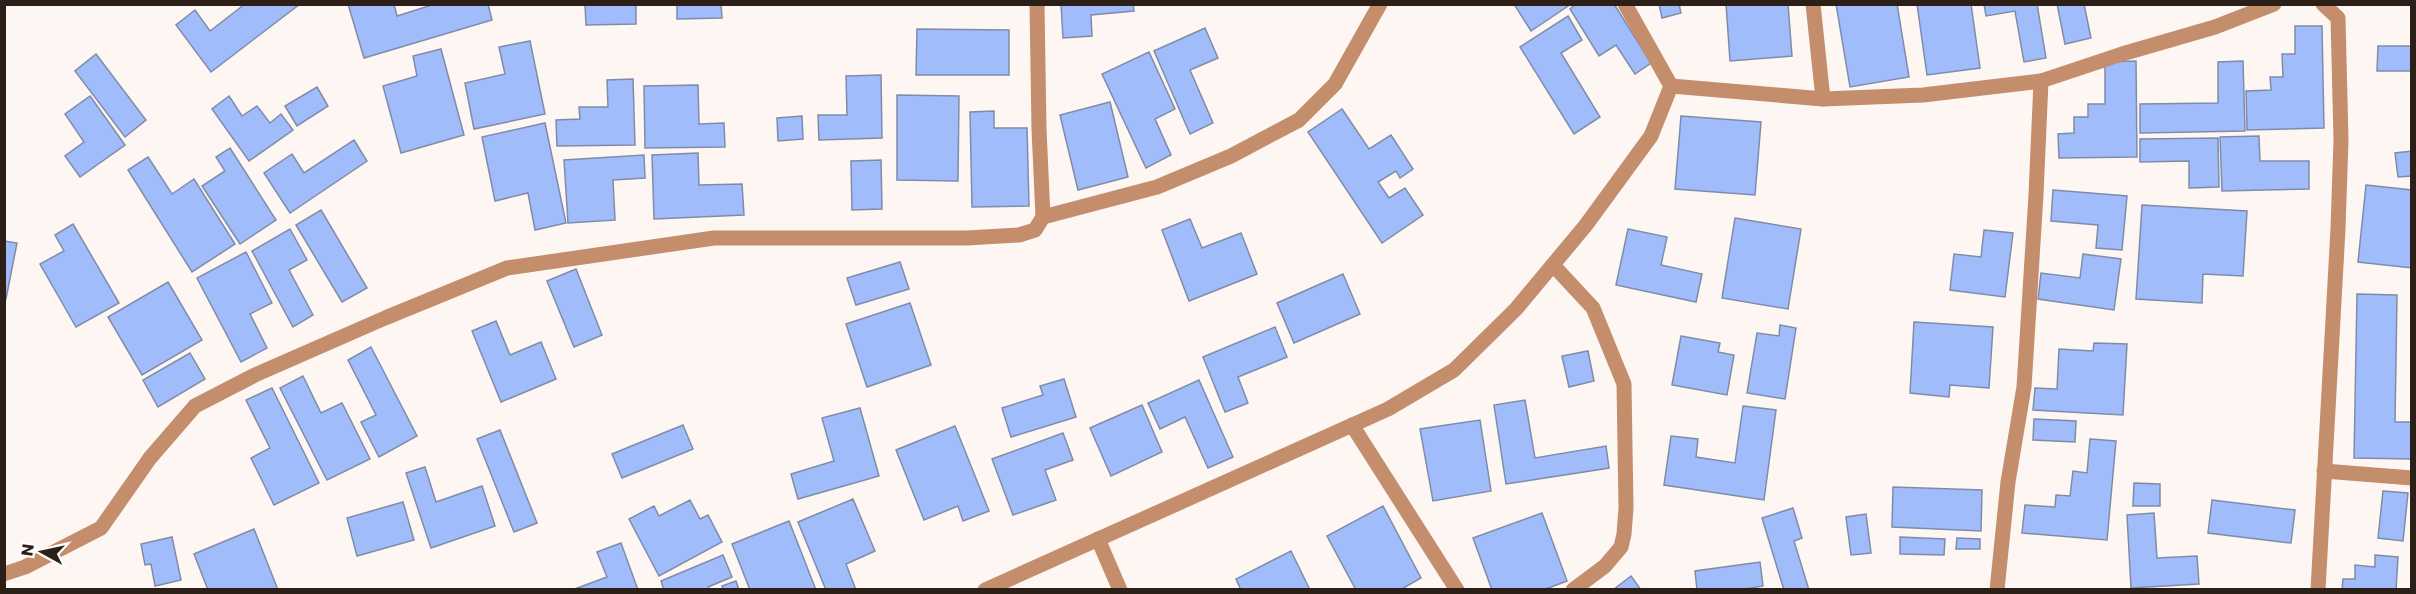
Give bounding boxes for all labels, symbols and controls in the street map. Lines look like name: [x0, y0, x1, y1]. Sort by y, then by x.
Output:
north arrow: [12, 522, 72, 582]
text: N: [15, 542, 40, 558]

